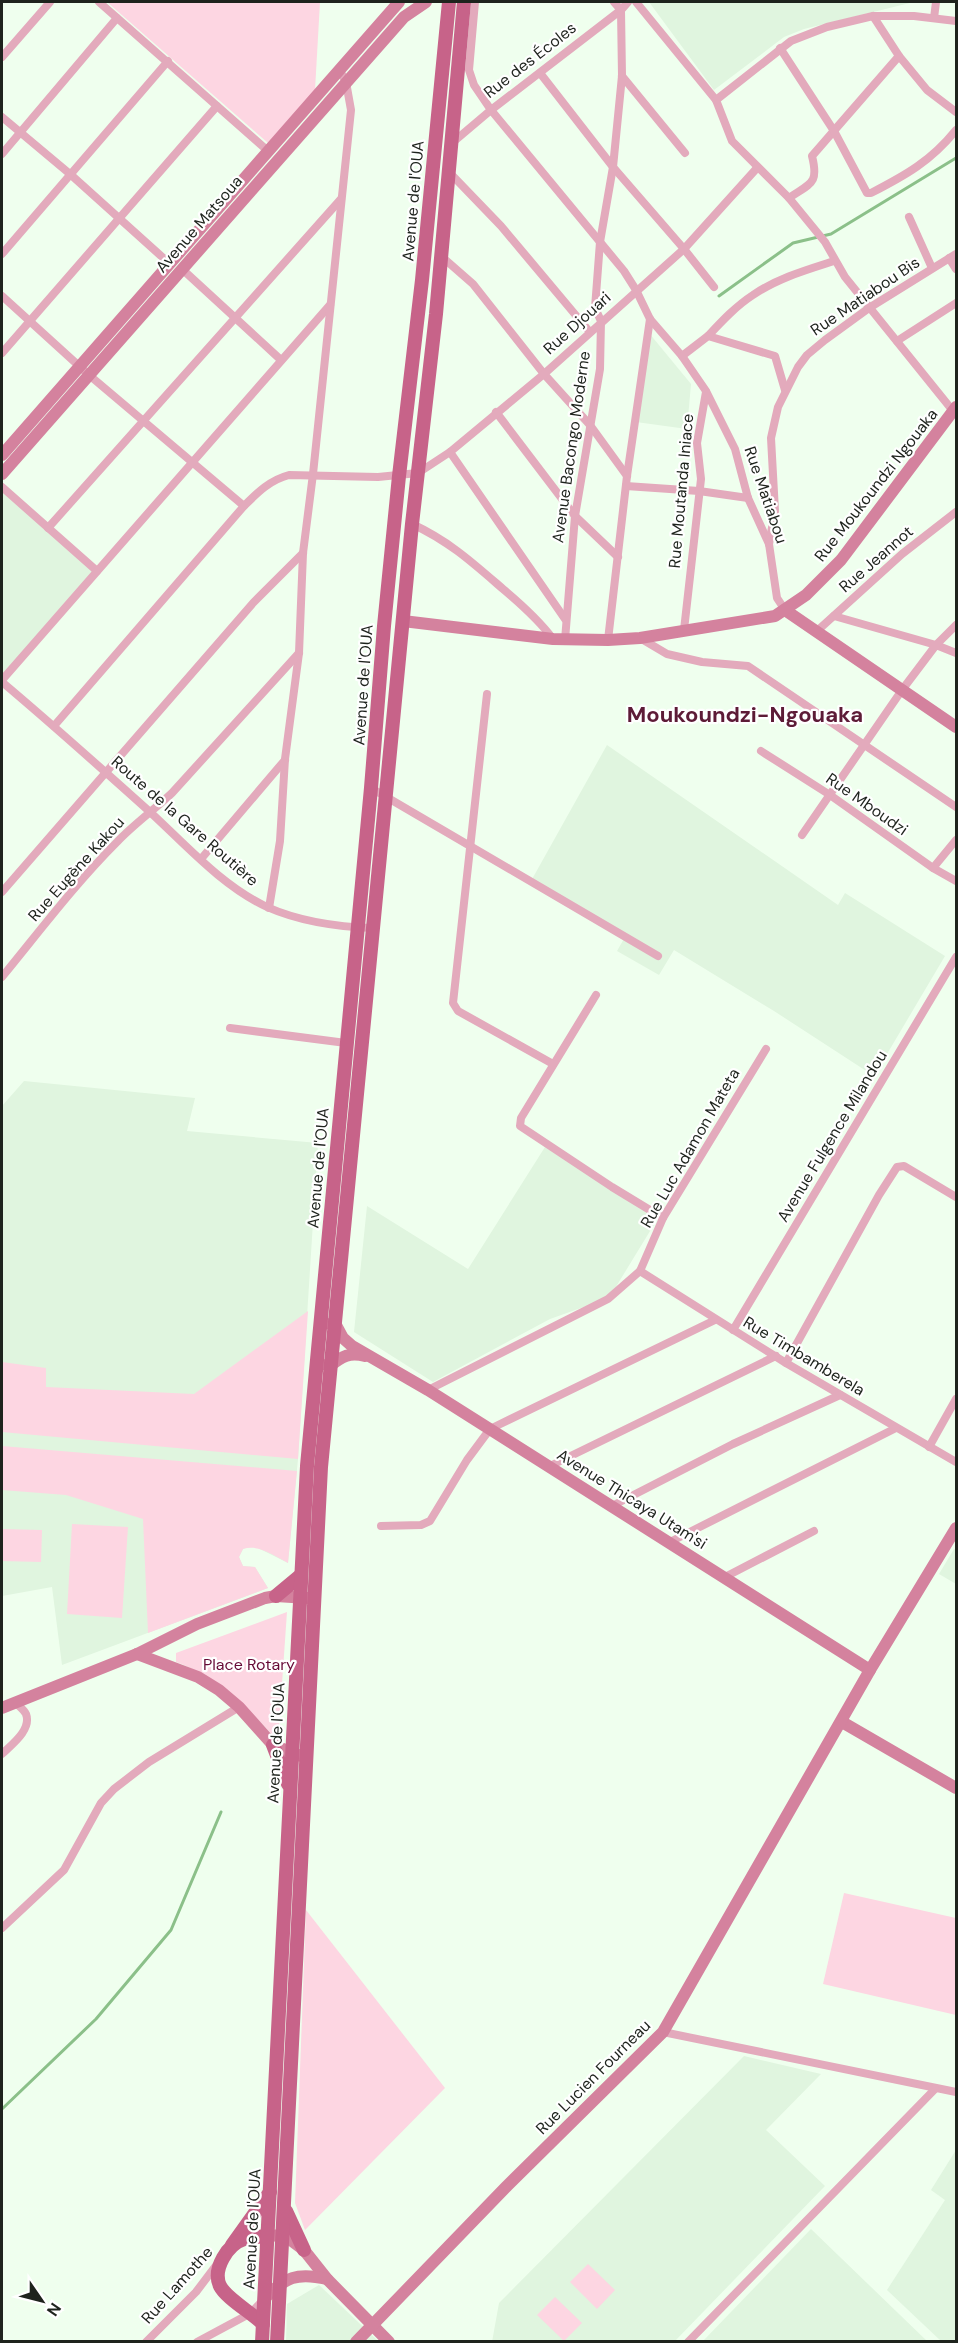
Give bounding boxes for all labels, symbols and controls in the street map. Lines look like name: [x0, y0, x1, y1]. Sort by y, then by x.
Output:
street label: Rue des Écoles: [479, 17, 581, 103]
street label: Avenue de l'OUA: [397, 139, 429, 262]
street label: Avenue Matsoua: [151, 171, 247, 277]
street label: Rue Matiabou Bis: [806, 252, 924, 340]
street label: Rue Djouari: [539, 287, 615, 359]
street label: Avenue Bacongo Moderne: [547, 350, 595, 544]
street label: Rue Moukoundzi Ngouaka: [810, 404, 942, 566]
street label: Rue Moutanda Iniace: [664, 413, 698, 569]
street label: Rue Matiabou: [740, 444, 792, 546]
street label: Rue Jeannot: [835, 521, 917, 597]
street label: Avenue de l'OUA: [348, 623, 378, 746]
district label: Moukoundzi-Ngouaka: [627, 700, 863, 729]
street label: Route de la Gare Routière: [107, 751, 263, 891]
street label: Rue Mboudzi: [822, 768, 912, 840]
street label: Rue Eugène Kakou: [23, 812, 129, 926]
street label: Avenue Fulgence Milandou: [772, 1046, 892, 1226]
street label: Rue Luc Adamon Mateta: [636, 1064, 744, 1232]
street label: Avenue de l'OUA: [302, 1106, 334, 1229]
street label: Rue Timbamberela: [739, 1311, 869, 1401]
street label: Avenue Thicaya Utam'si: [553, 1444, 711, 1554]
park label: Place Rotary: [203, 1654, 295, 1675]
street label: Avenue de l'OUA: [262, 1682, 290, 1804]
street label: Rue Lucien Fourneau: [531, 2015, 655, 2139]
street label: Avenue de l'OUA: [238, 2168, 266, 2290]
street label: Rue Lamothe: [137, 2242, 217, 2328]
north arrow: [12, 2271, 72, 2331]
text: N: [42, 2299, 66, 2320]

